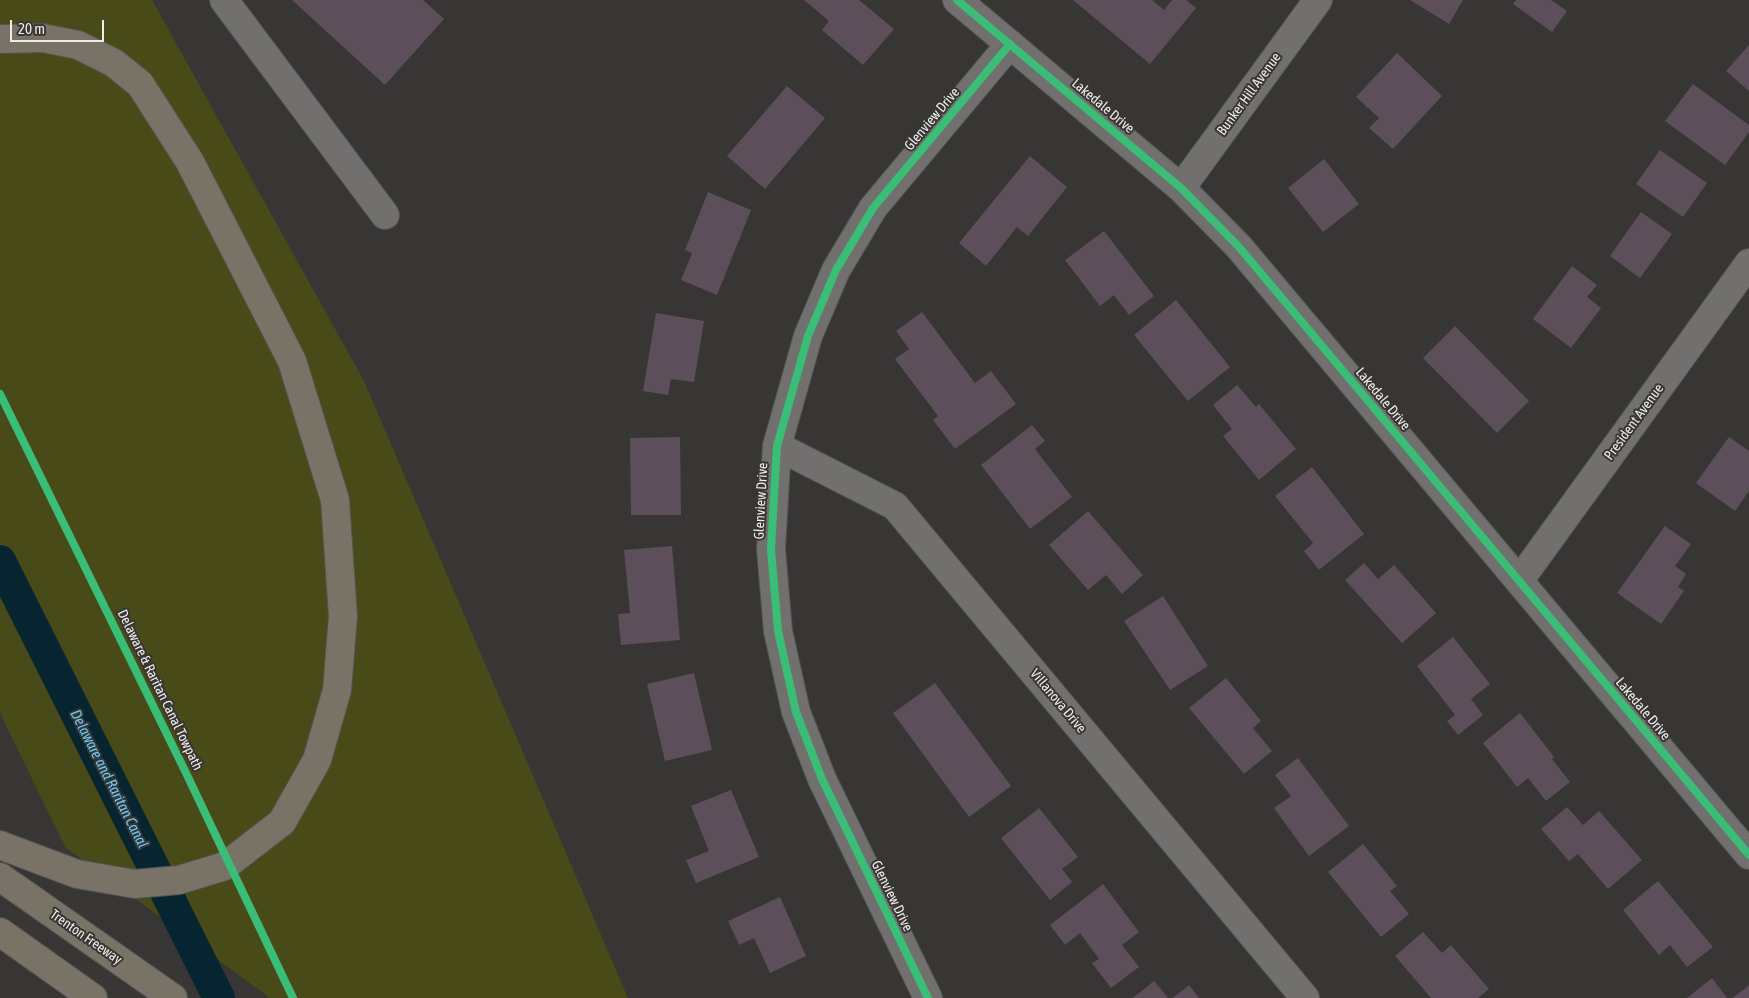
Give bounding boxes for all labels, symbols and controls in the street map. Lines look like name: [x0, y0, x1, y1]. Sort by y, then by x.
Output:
scale bar: [12, 10, 106, 42]
text: 20 m: [18, 20, 45, 37]
street label: Bunker Hill Avenue: [1213, 49, 1285, 139]
street label: Lakedale Drive: [1068, 75, 1138, 137]
street label: Glenview Drive: [901, 84, 963, 154]
street label: Lakedale Drive: [1352, 364, 1414, 434]
street label: President Avenue: [1601, 381, 1667, 463]
street label: Glenview Drive: [751, 462, 771, 540]
street label: Delaware & Raritan Canal Towpath: [114, 607, 206, 773]
street label: Villanova Drive: [1026, 666, 1090, 736]
street label: Lakedale Drive: [1612, 674, 1674, 744]
water label: Delaware and Raritan Canal: [66, 707, 152, 851]
street label: Glenview Drive: [868, 858, 916, 934]
street label: Trenton Freeway: [47, 906, 125, 968]

